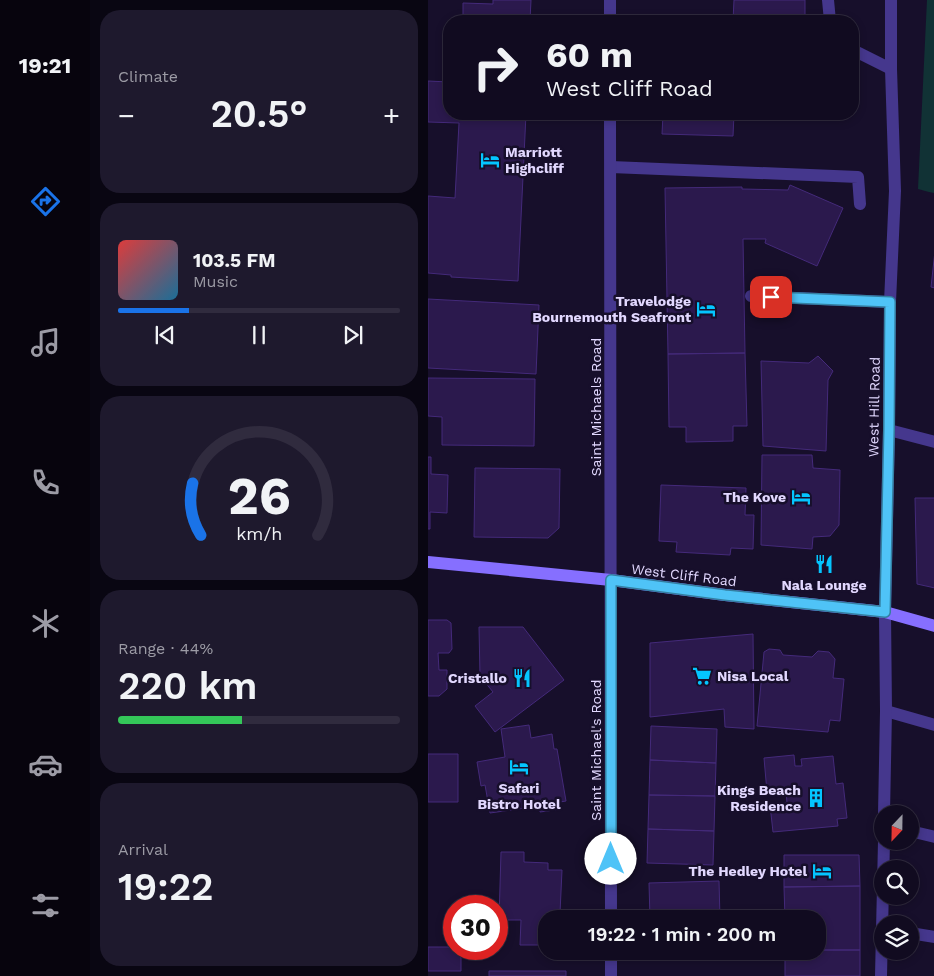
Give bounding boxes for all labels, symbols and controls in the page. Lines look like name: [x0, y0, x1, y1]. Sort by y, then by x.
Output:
text: 60 m: [546, 34, 633, 76]
icon: right: [463, 35, 528, 100]
text: 19:21: [19, 53, 71, 78]
text: Climate: [118, 67, 178, 86]
text: West Cliff Road: [546, 76, 713, 101]
text: 20.5°: [210, 92, 308, 136]
text: −: [118, 99, 135, 132]
text: +: [383, 99, 400, 132]
place label: Marriott Highcliff: [505, 144, 565, 176]
hotel icon: Marriott Highcliff: [479, 149, 501, 171]
icon: directions: [28, 184, 63, 219]
text: 103.5 FM: [193, 249, 275, 272]
text: Music: [193, 272, 238, 291]
pin: [750, 276, 792, 318]
icon: arrive: [757, 283, 785, 311]
place label: Travelodge Bournemouth Seafront: [532, 293, 691, 325]
hotel icon: Travelodge Bournemouth Seafront: [695, 298, 717, 320]
icon: previous: [151, 321, 179, 349]
icon: pause: [245, 321, 273, 349]
icon: next: [339, 321, 367, 349]
icon: music: [28, 325, 63, 360]
street label: Saint Michaels Road: [588, 338, 604, 476]
street label: West Hill Road: [865, 357, 883, 457]
icon: phone: [28, 465, 63, 500]
text: 26: [227, 466, 291, 527]
hotel icon: The Kove: [790, 486, 812, 508]
place label: The Kove: [723, 489, 786, 505]
text: km/h: [236, 523, 282, 544]
restaurant icon: Nala Lounge: [813, 553, 835, 575]
street label: West Cliff Road: [630, 561, 738, 589]
place label: Nala Lounge: [781, 577, 867, 593]
icon: climate: [28, 606, 63, 641]
text: Range · 44%: [118, 639, 213, 658]
text: 220 km: [118, 664, 258, 708]
supermarket icon: Nisa Local: [691, 665, 713, 687]
restaurant icon: Cristallo: [511, 667, 533, 689]
place label: Nisa Local: [717, 668, 789, 684]
place label: Cristallo: [448, 670, 507, 686]
street label: Saint Michael's Road: [588, 679, 604, 821]
icon: car: [28, 747, 63, 782]
hotel icon: Safari Bistro Hotel: [508, 756, 530, 778]
place label: Safari Bistro Hotel: [477, 780, 561, 812]
place label: Kings Beach Residence: [717, 782, 801, 814]
building icon: Kings Beach Residence: [805, 787, 827, 809]
north arrow: [874, 805, 919, 850]
map controls: [874, 805, 919, 960]
position arrow: [584, 832, 636, 884]
text: Arrival: [118, 840, 168, 859]
hotel icon: The Hedley Hotel: [811, 860, 833, 882]
button: search: [874, 860, 919, 905]
place label: The Hedley Hotel: [688, 863, 807, 879]
text: 19:22: [118, 865, 214, 909]
icon: filters: [28, 888, 63, 923]
speed limit sign: 30: [443, 895, 508, 960]
button: layers: [874, 915, 919, 960]
text: 19:22 · 1 min · 200 m: [588, 923, 776, 946]

